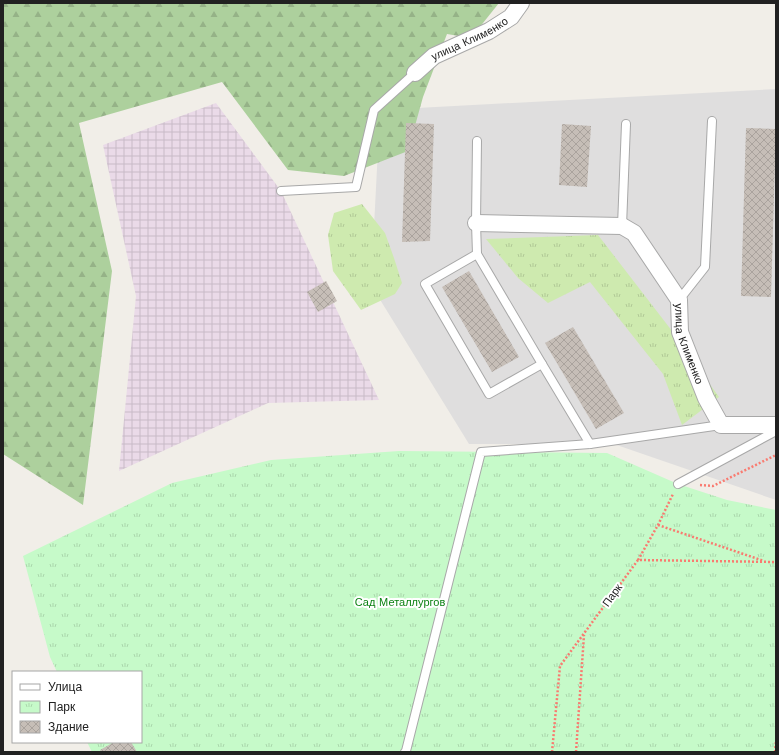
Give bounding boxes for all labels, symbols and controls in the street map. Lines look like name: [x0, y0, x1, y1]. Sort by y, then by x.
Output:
street label: улица Клименко: [429, 15, 510, 63]
street label: улица Клименко: [672, 303, 706, 386]
street label: Парк: [600, 581, 625, 609]
park label: Сад Металлургов: [355, 596, 445, 609]
legend: [12, 671, 142, 743]
text: Улица: [48, 680, 82, 694]
text: Парк: [48, 700, 76, 714]
text: Здание: [48, 720, 89, 734]

